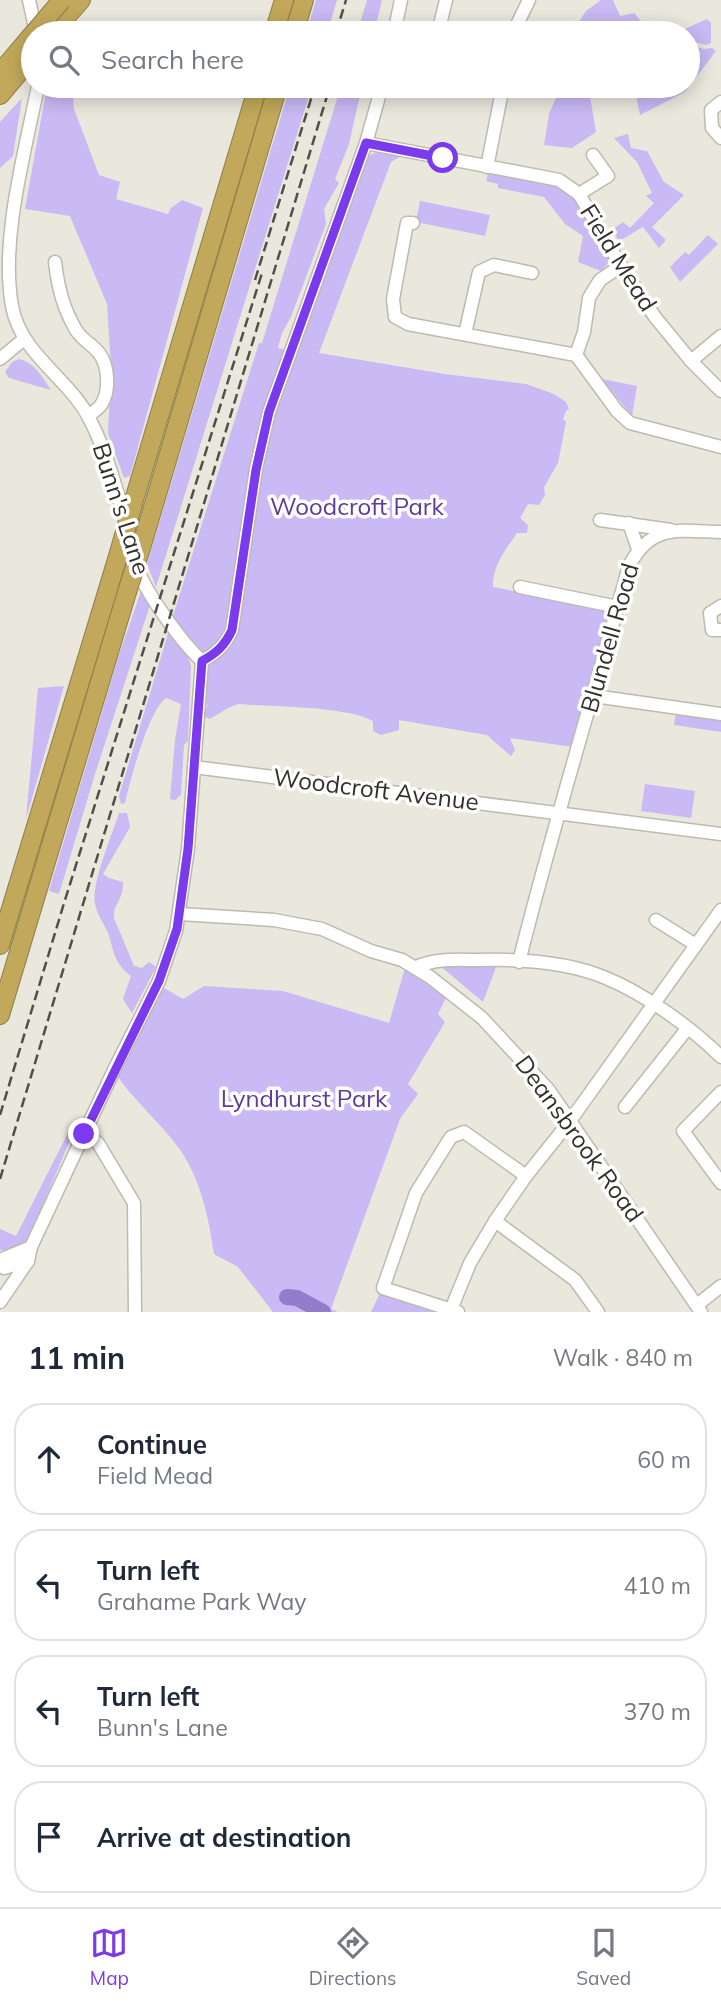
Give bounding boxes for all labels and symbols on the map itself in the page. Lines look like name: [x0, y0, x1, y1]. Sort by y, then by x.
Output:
route start: [427, 142, 458, 173]
street label: Field Mead: [574, 198, 664, 317]
street label: Bunn's Lane: [87, 439, 157, 578]
park label: Woodcroft Park: [270, 491, 445, 521]
street label: Blundell Road: [573, 560, 645, 716]
street label: Woodcroft Avenue: [272, 762, 481, 817]
street label: Deansbrook Road: [509, 1049, 650, 1228]
park label: Lyndhurst Park: [221, 1083, 388, 1113]
route end: [68, 1118, 99, 1149]

